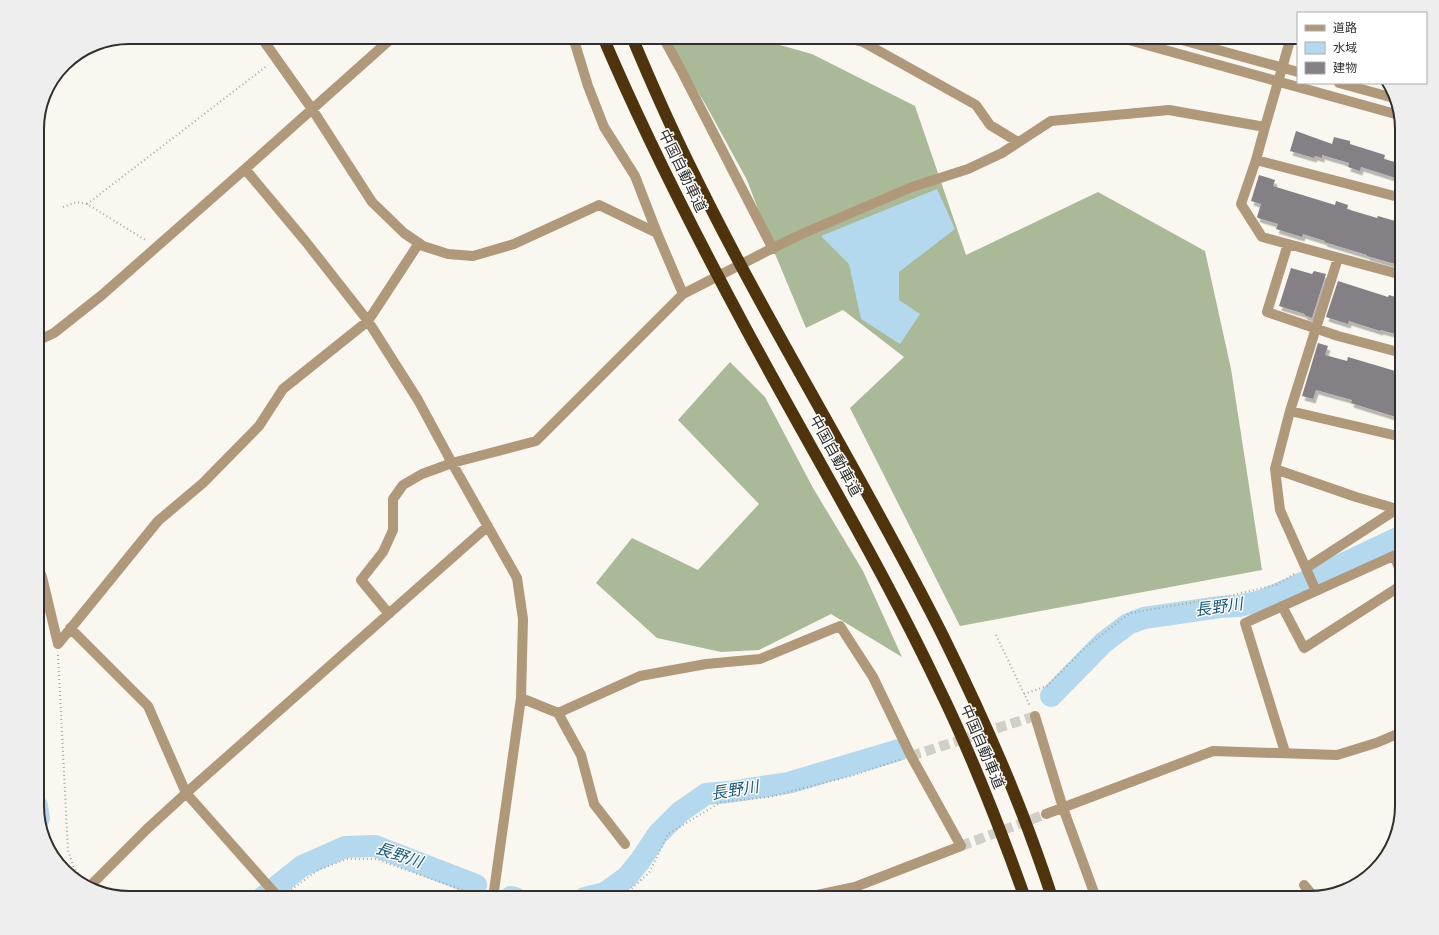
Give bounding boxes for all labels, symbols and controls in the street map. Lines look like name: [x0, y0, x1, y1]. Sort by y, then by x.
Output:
legend: [1297, 12, 1427, 84]
text: 道路: [1333, 21, 1357, 36]
text: 水域: [1333, 41, 1357, 56]
text: 建物: [1333, 61, 1357, 76]
street label: 中国自動車道: [654, 126, 710, 216]
street label: 中国自動車道: [805, 412, 865, 500]
water label: 長野川: [1194, 595, 1246, 621]
street label: 中国自動車道: [956, 702, 1008, 792]
water label: 長野川: [710, 778, 762, 804]
water label: 長野川: [373, 839, 427, 873]

